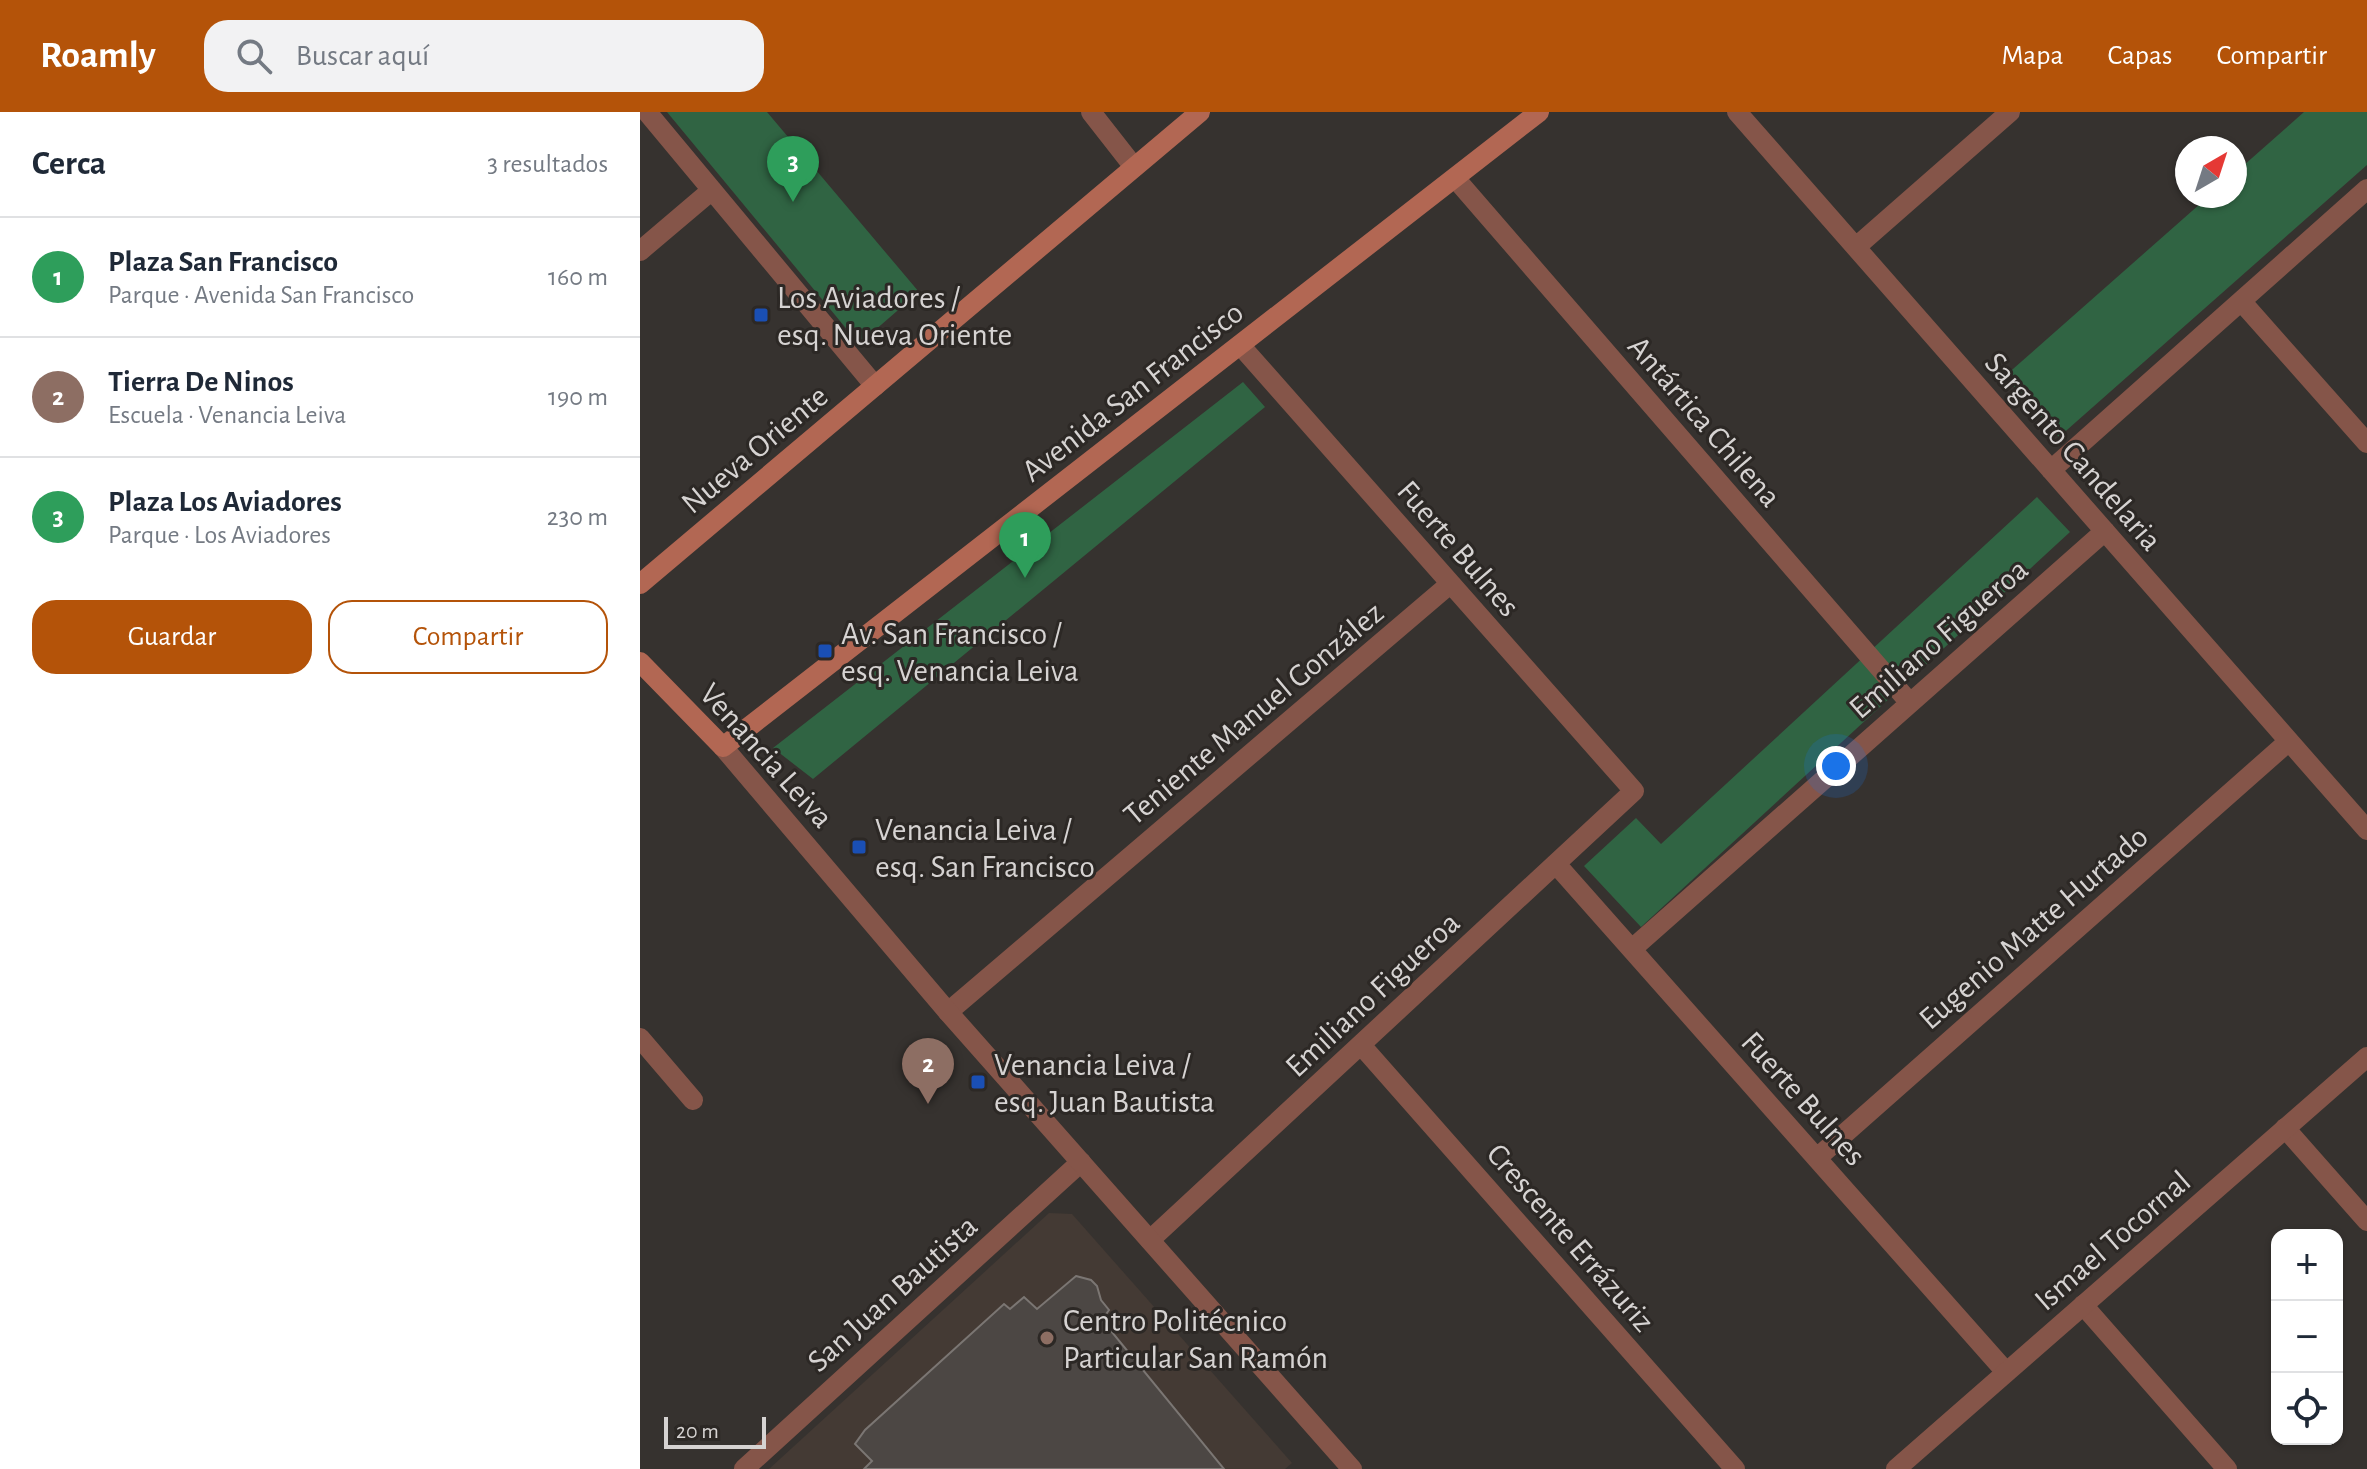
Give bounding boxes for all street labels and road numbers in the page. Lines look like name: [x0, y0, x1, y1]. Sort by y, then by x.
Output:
street label: Avenida San Francisco: [1016, 296, 1249, 488]
street label: Antártica Chilena: [1622, 330, 1787, 513]
street label: Sargento Candelaria: [1979, 346, 2168, 557]
street label: Nueva Oriente: [675, 380, 834, 520]
street label: Fuerte Bulnes: [1391, 475, 1525, 623]
street label: Emiliano Figueroa: [1843, 553, 2034, 725]
street label: Teniente Manuel González: [1118, 596, 1390, 831]
street label: Venancia Leiva: [693, 677, 839, 834]
street label: Eugenio Matte Hurtado: [1913, 820, 2154, 1035]
street label: Emiliano Figueroa: [1279, 906, 1466, 1083]
street label: Fuerte Bulnes: [1735, 1026, 1871, 1172]
street label: Crescente Errázuriz: [1480, 1138, 1660, 1338]
street label: Ismael Tocornal: [2029, 1165, 2197, 1317]
street label: San Juan Bautista: [802, 1210, 984, 1378]

